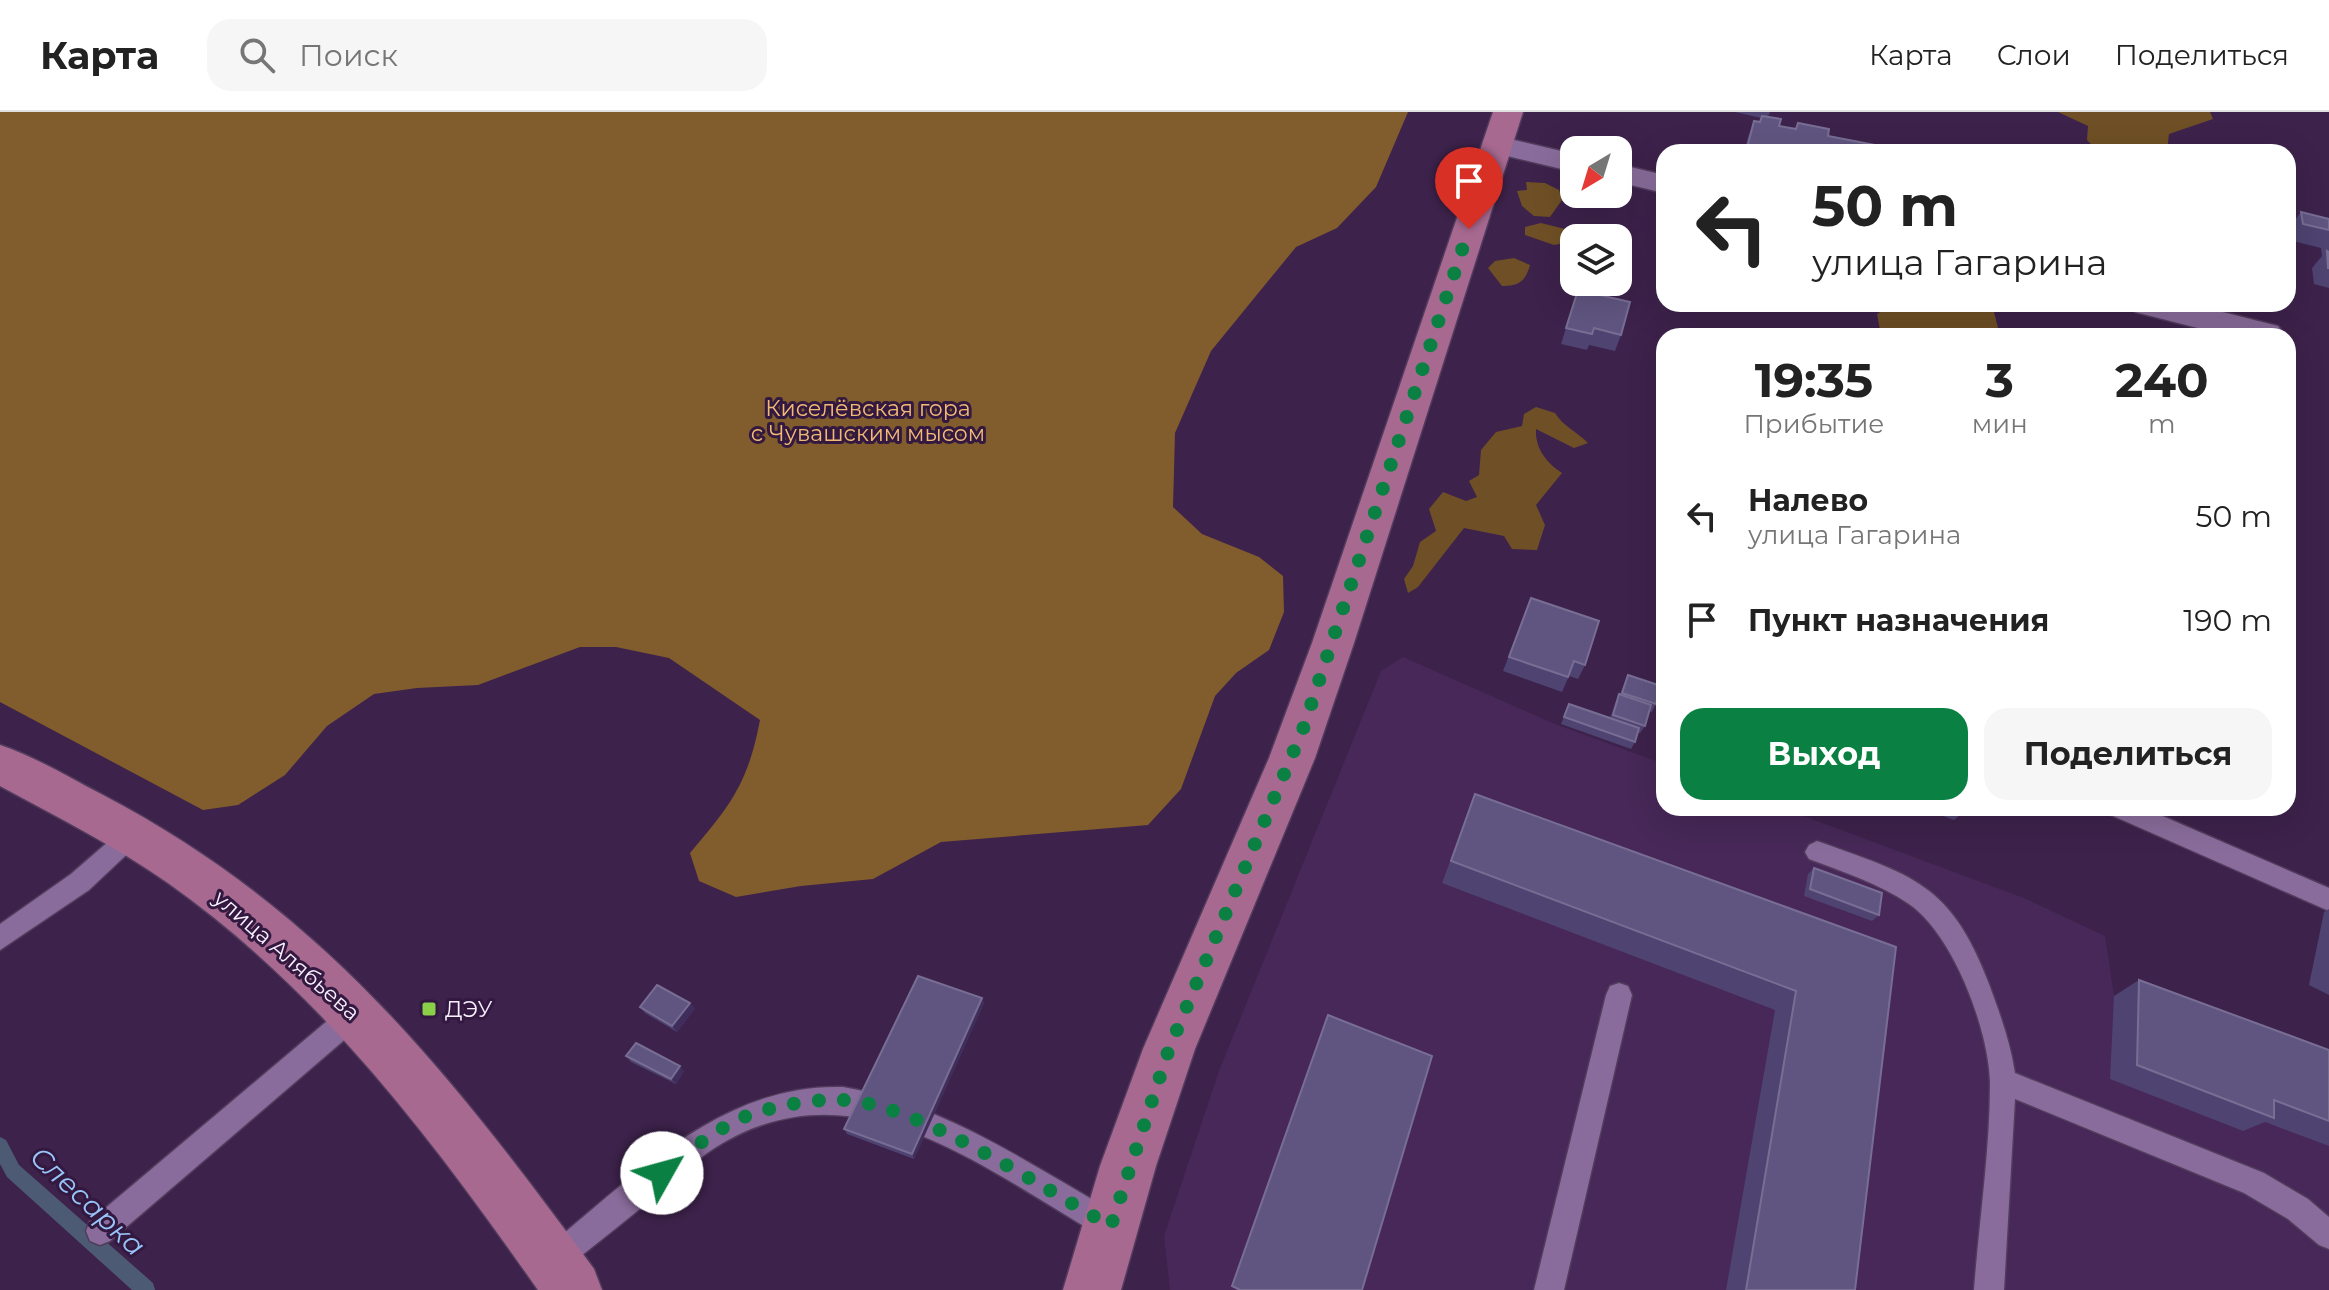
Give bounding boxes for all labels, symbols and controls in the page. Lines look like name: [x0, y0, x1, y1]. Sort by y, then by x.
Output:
search box: [207, 19, 767, 91]
text: Карта: [40, 32, 159, 79]
icon: search: [235, 33, 279, 77]
text: Поиск: [299, 37, 398, 74]
text: Карта: [1869, 38, 1953, 72]
text: Слои: [1997, 38, 2071, 72]
text: Поделиться: [2115, 38, 2289, 72]
north arrow: [1560, 136, 1632, 208]
map controls: [1560, 136, 1632, 296]
pin: [1435, 147, 1503, 229]
icon: arrive: [1447, 159, 1491, 203]
text: 50 m: [1812, 172, 1958, 240]
icon: left: [1680, 176, 1784, 280]
button: layers: [1560, 224, 1632, 296]
text: улица Гагарина: [1812, 240, 2107, 284]
text: 19:35: [1755, 351, 1873, 409]
text: 3: [1986, 351, 2014, 409]
text: 240: [2115, 351, 2209, 409]
park label: Киселёвская гора с Чувашским мысом: [751, 395, 985, 447]
text: Прибытие: [1743, 408, 1884, 440]
text: мин: [1972, 408, 2028, 440]
text: m: [2148, 408, 2176, 440]
text: Налево: [1748, 482, 1868, 519]
icon: left: [1680, 494, 1724, 538]
text: 50 m: [2195, 498, 2272, 535]
text: улица Гагарина: [1748, 519, 1961, 551]
icon: arrive: [1680, 598, 1724, 642]
text: Пункт назначения: [1748, 602, 2049, 639]
text: 190 m: [2183, 602, 2272, 639]
button: Выход: [1680, 708, 1968, 800]
button: Поделиться: [1984, 708, 2272, 800]
street label: улица Алябьева: [207, 884, 365, 1026]
place label: ДЭУ: [445, 996, 492, 1023]
marker: ДЭУ: [420, 1000, 438, 1018]
position arrow: [620, 1131, 704, 1215]
water label: Слесарка: [24, 1139, 152, 1263]

